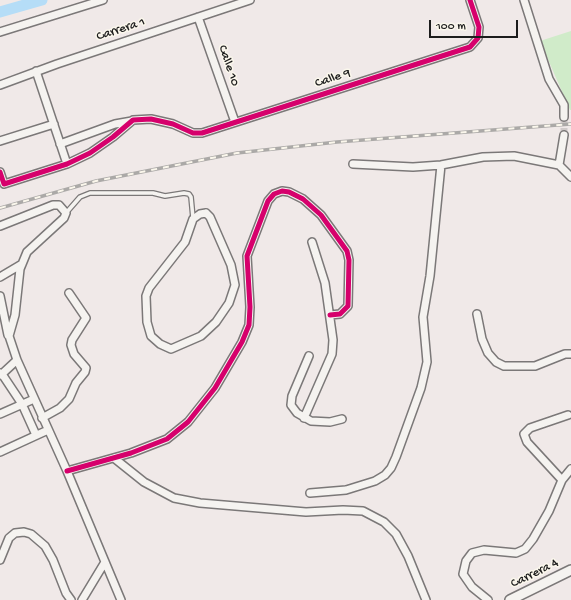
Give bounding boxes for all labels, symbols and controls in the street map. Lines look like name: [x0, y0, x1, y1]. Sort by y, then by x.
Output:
scale bar: [431, 12, 520, 38]
street label: Carrera 1: [95, 15, 147, 45]
text: 100 m: [436, 20, 466, 34]
street label: Calle 10: [214, 43, 242, 89]
street label: Calle 9: [313, 66, 353, 92]
street label: Carrera 4: [509, 556, 561, 592]

